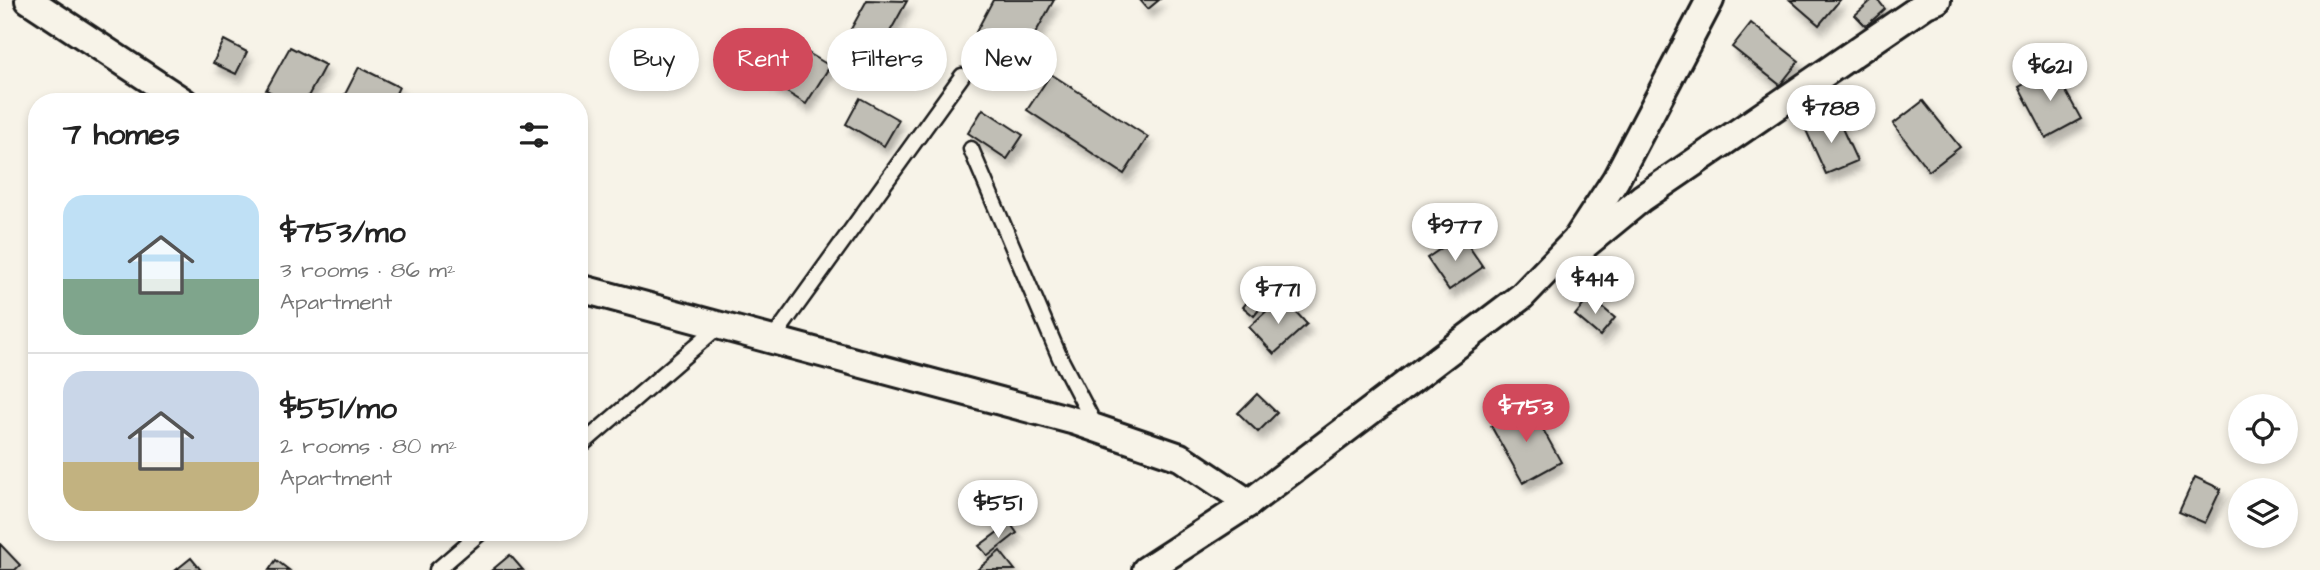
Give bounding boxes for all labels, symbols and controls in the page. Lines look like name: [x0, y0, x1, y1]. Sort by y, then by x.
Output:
chip: Buy: [609, 28, 699, 91]
chip: Rent: [713, 28, 813, 91]
chip: Filters: [827, 28, 947, 91]
chip: New: [961, 28, 1057, 91]
pin: $621: [2009, 43, 2091, 103]
text: $621: [2028, 50, 2072, 82]
pin: $788: [1790, 86, 1872, 145]
text: $788: [1803, 92, 1859, 124]
text: 7 homes: [63, 114, 180, 156]
icon: filters: [515, 116, 553, 154]
pin: $977: [1414, 204, 1496, 263]
text: $977: [1428, 210, 1482, 242]
text: $753/mo: [280, 212, 406, 254]
icon: home: [119, 223, 203, 307]
text: 3 rooms · 86 m²: [280, 254, 456, 286]
pin: $414: [1554, 256, 1636, 316]
text: $414: [1571, 263, 1619, 295]
pin: $771: [1237, 266, 1319, 326]
text: $771: [1256, 273, 1300, 305]
text: Apartment: [280, 286, 392, 318]
pin: $753: [1485, 384, 1567, 444]
text: $551/mo: [280, 388, 397, 430]
text: $753: [1499, 391, 1553, 423]
map controls: [2228, 394, 2298, 548]
button: locate: [2228, 394, 2298, 464]
icon: home: [119, 399, 203, 483]
text: 2 rooms · 80 m²: [280, 430, 457, 462]
text: Apartment: [280, 462, 392, 494]
button: layers: [2228, 478, 2298, 548]
pin: $551: [957, 480, 1039, 540]
text: $551: [974, 487, 1022, 519]

